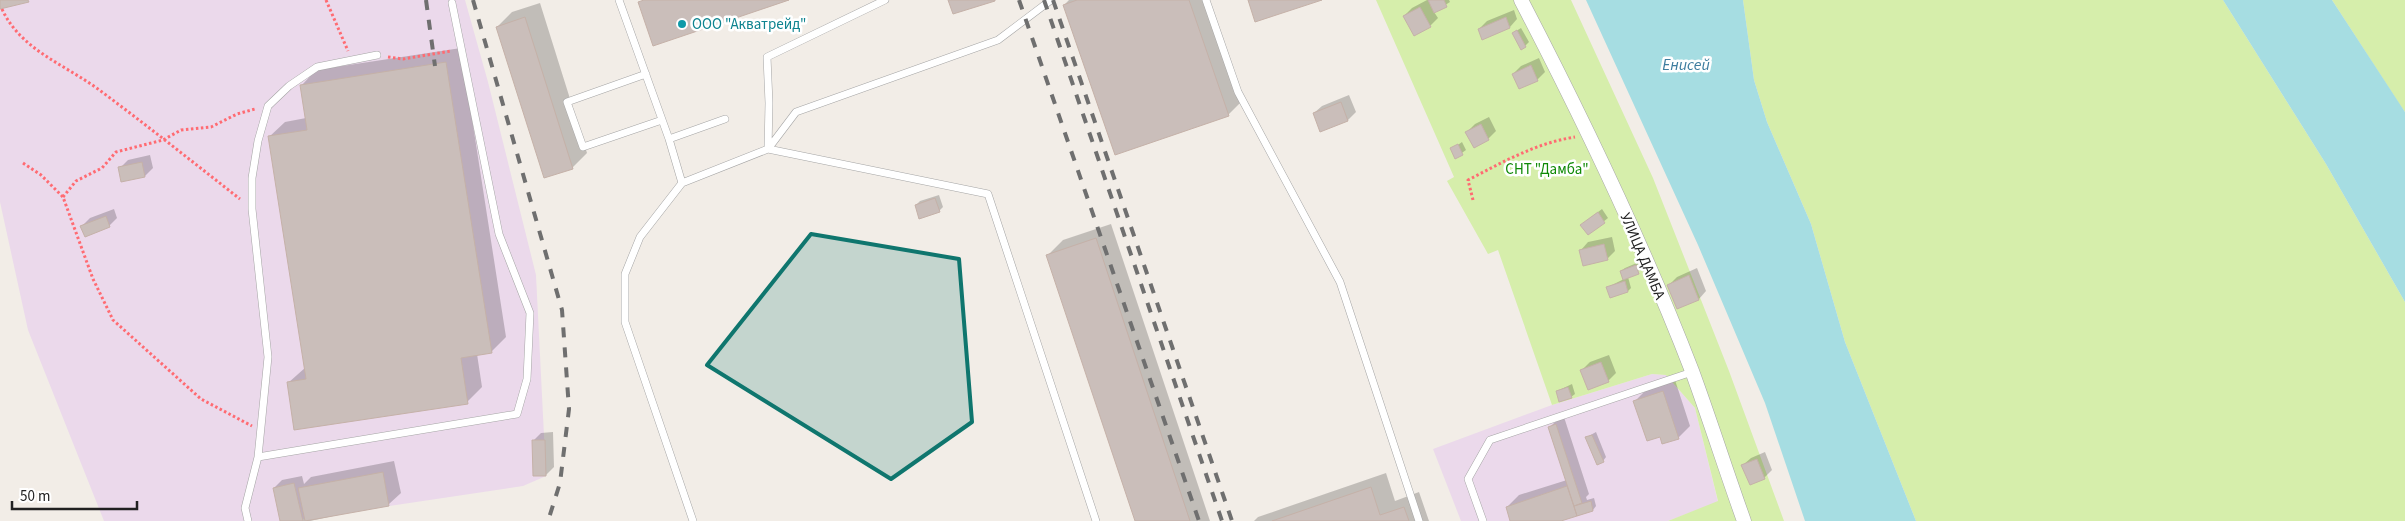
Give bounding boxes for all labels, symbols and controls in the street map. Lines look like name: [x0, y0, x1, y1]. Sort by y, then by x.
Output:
place label: ООО "Акватрейд": [692, 14, 806, 35]
marker: ООО "Акватрейд": [676, 18, 688, 30]
water label: Енисей: [1662, 54, 1710, 76]
park label: СНТ "Дамба": [1505, 159, 1589, 180]
street label: УЛИЦА ДАМБА: [1615, 210, 1671, 304]
scale bar: [12, 478, 138, 510]
text: 50 m: [20, 486, 50, 507]

